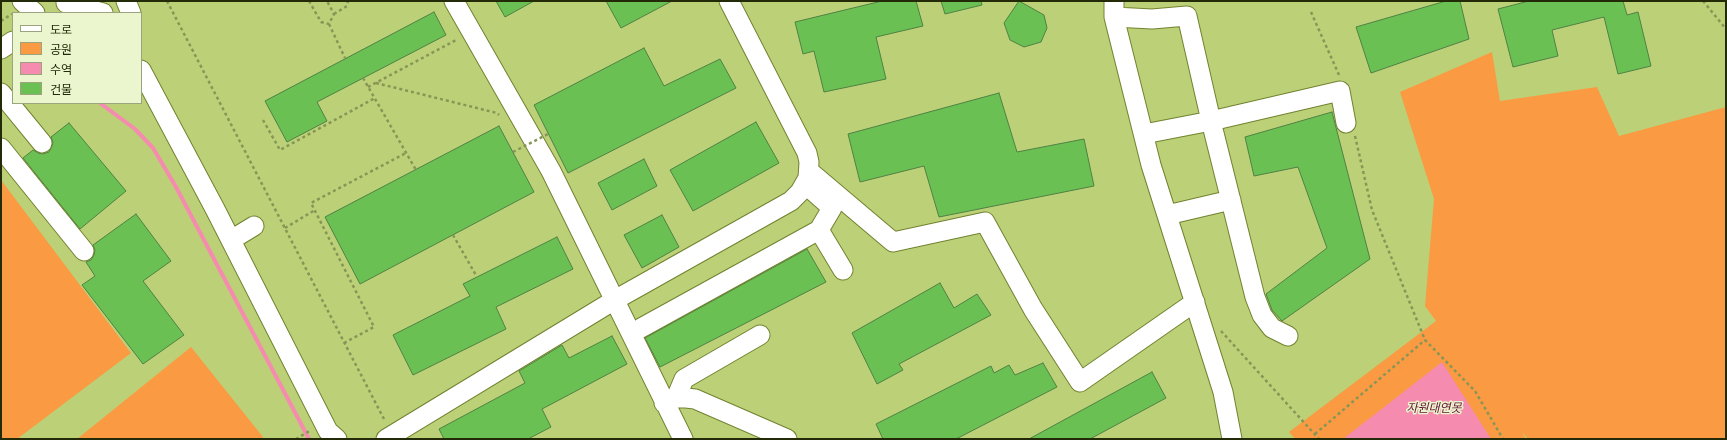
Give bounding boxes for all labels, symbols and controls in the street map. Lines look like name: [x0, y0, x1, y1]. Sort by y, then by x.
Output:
legend: [12, 12, 142, 104]
text: 도로: [50, 23, 72, 37]
text: 공원: [50, 43, 72, 57]
text: 수역: [50, 63, 72, 77]
text: 건물: [50, 83, 72, 97]
water label: 자원대연못: [1406, 401, 1462, 415]

